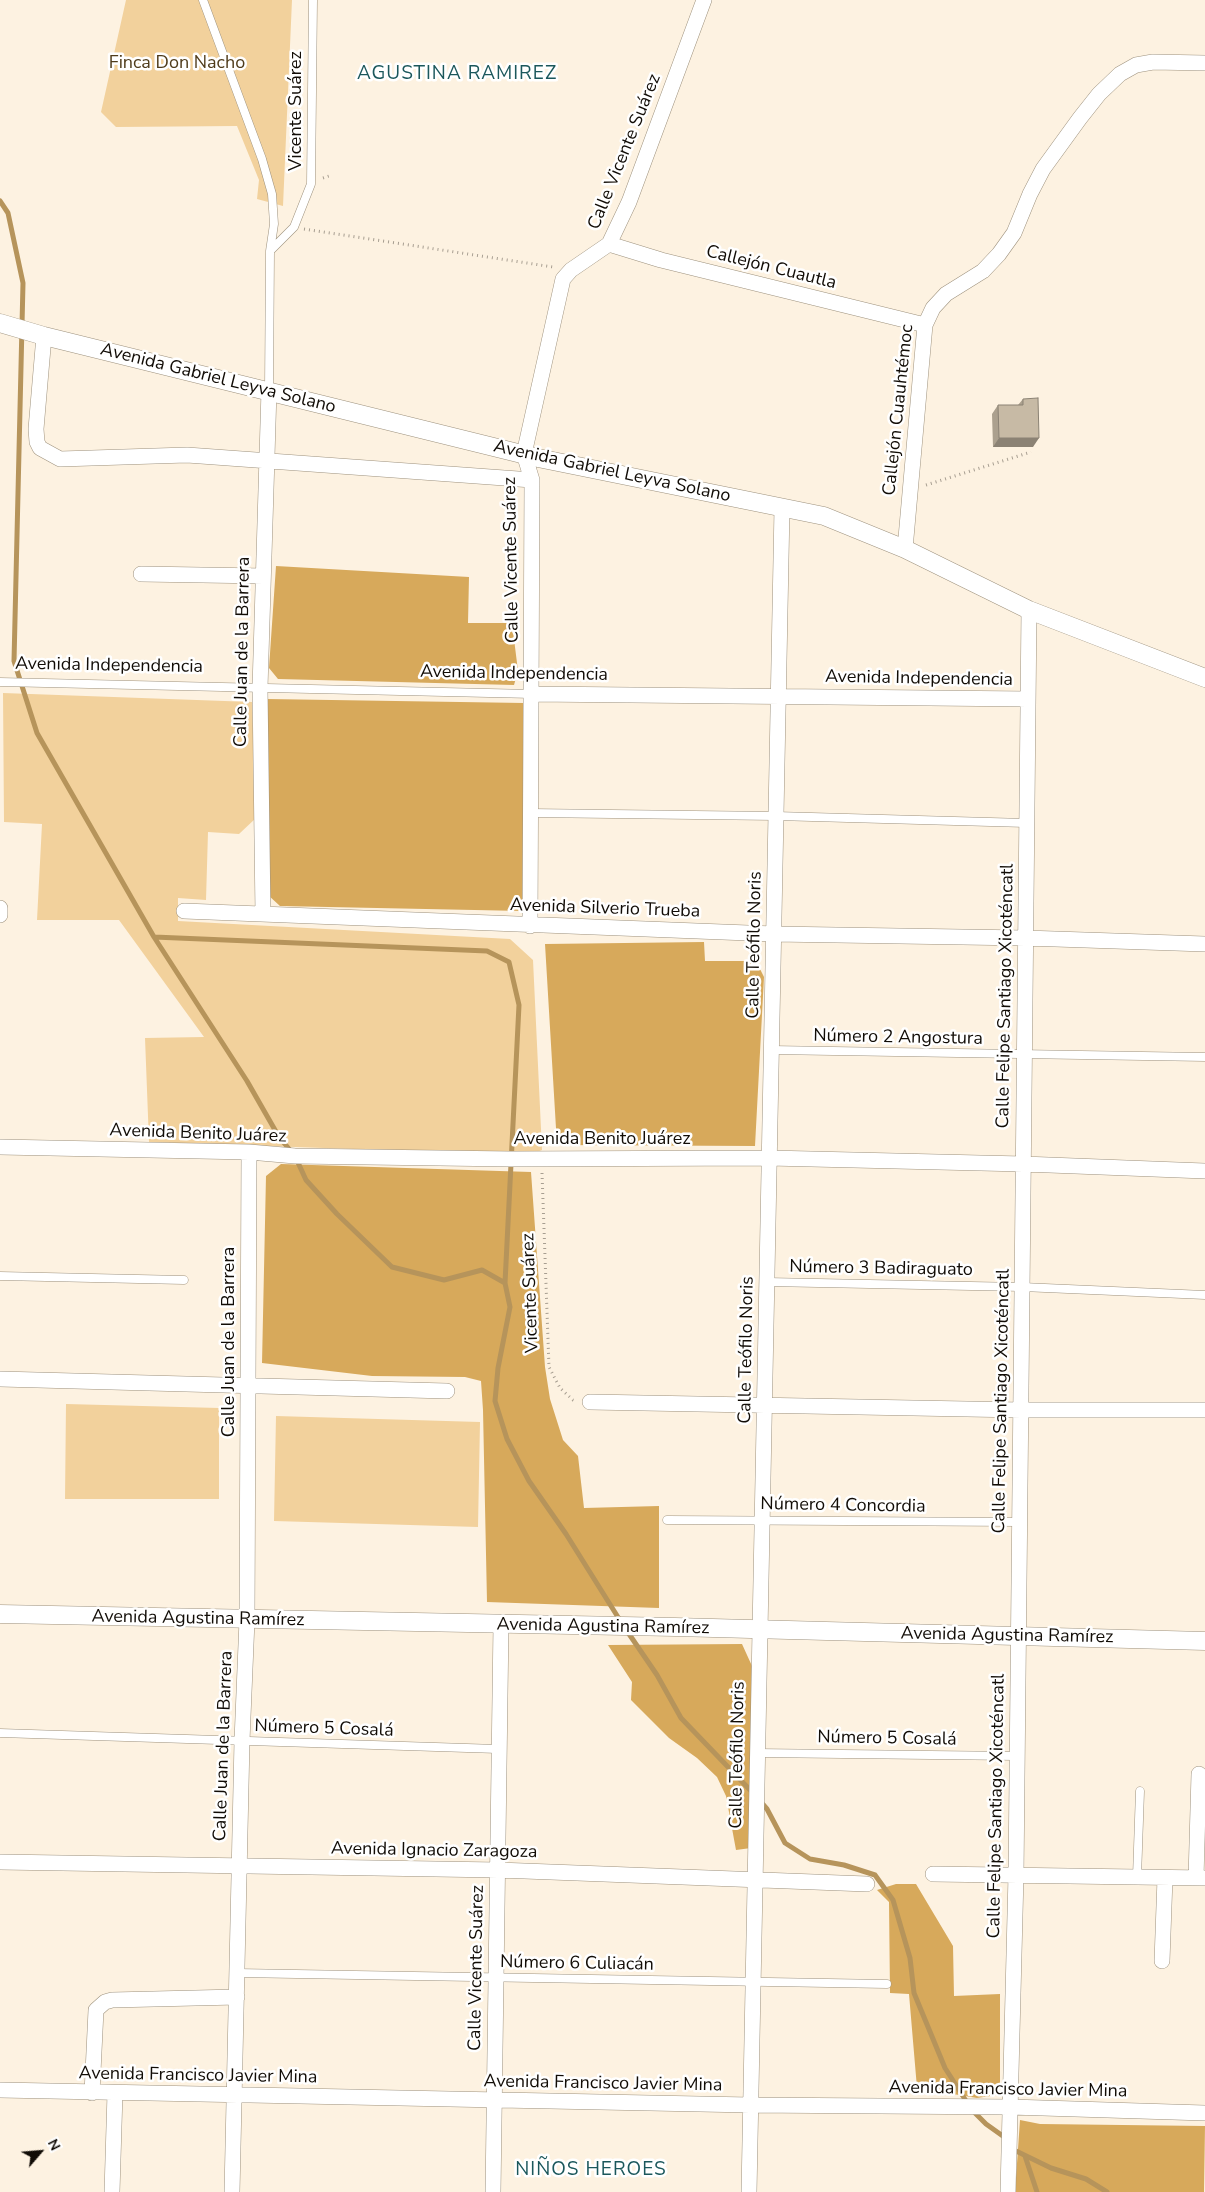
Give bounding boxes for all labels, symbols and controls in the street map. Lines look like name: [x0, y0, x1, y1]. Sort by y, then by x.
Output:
street label: Vicente Suárez: [286, 51, 308, 171]
park label: Finca Don Nacho: [109, 53, 245, 75]
district label: AGUSTINA RAMIREZ: [355, 63, 559, 85]
street label: Calle Vicente Suárez: [584, 71, 666, 233]
street label: Callejón Cuautla: [704, 241, 838, 295]
street label: Callejón Cuauhtémoc: [879, 323, 919, 497]
street label: Avenida Gabriel Leyva Solano: [98, 339, 338, 419]
street label: Avenida Gabriel Leyva Solano: [491, 436, 733, 508]
street label: Calle Vicente Suárez: [500, 477, 524, 643]
street label: Calle Juan de la Barrera: [231, 557, 255, 747]
street label: Avenida Independencia: [15, 654, 203, 678]
street label: Avenida Independencia: [420, 662, 608, 686]
street label: Avenida Independencia: [825, 667, 1013, 691]
street label: Calle Felipe Santiago Xicoténcatl: [993, 863, 1019, 1129]
street label: Calle Teófilo Noris: [743, 871, 767, 1019]
street label: Avenida Silverio Trueba: [509, 895, 701, 923]
street label: Número 2 Angostura: [813, 1026, 983, 1050]
street label: Avenida Benito Juárez: [109, 1120, 287, 1148]
street label: Avenida Benito Juárez: [513, 1129, 691, 1151]
street label: Vicente Suárez: [518, 1233, 544, 1353]
street label: Calle Juan de la Barrera: [219, 1247, 241, 1437]
street label: Número 3 Badiraguato: [789, 1257, 973, 1281]
street label: Calle Felipe Santiago Xicoténcatl: [989, 1268, 1015, 1534]
street label: Calle Teófilo Noris: [735, 1276, 759, 1424]
street label: Número 4 Concordia: [760, 1494, 926, 1518]
street label: Avenida Agustina Ramírez: [91, 1606, 305, 1632]
street label: Avenida Agustina Ramírez: [496, 1614, 710, 1640]
street label: Avenida Agustina Ramírez: [900, 1623, 1114, 1649]
street label: Calle Juan de la Barrera: [210, 1650, 238, 1842]
street label: Calle Felipe Santiago Xicoténcatl: [984, 1673, 1010, 1939]
street label: Calle Teófilo Noris: [726, 1681, 750, 1829]
street label: Número 5 Cosalá: [254, 1716, 394, 1742]
street label: Número 5 Cosalá: [817, 1727, 957, 1751]
street label: Avenida Ignacio Zaragoza: [331, 1838, 537, 1864]
street label: Calle Vicente Suárez: [465, 1885, 489, 2051]
street label: Número 6 Culiacán: [500, 1952, 654, 1976]
street label: Avenida Francisco Javier Mina: [78, 2063, 318, 2089]
street label: Avenida Francisco Javier Mina: [483, 2071, 723, 2097]
street label: Avenida Francisco Javier Mina: [888, 2077, 1128, 2103]
north arrow: [15, 2127, 65, 2177]
text: N: [43, 2136, 65, 2154]
district label: NIÑOS HEROES: [514, 2159, 668, 2181]

